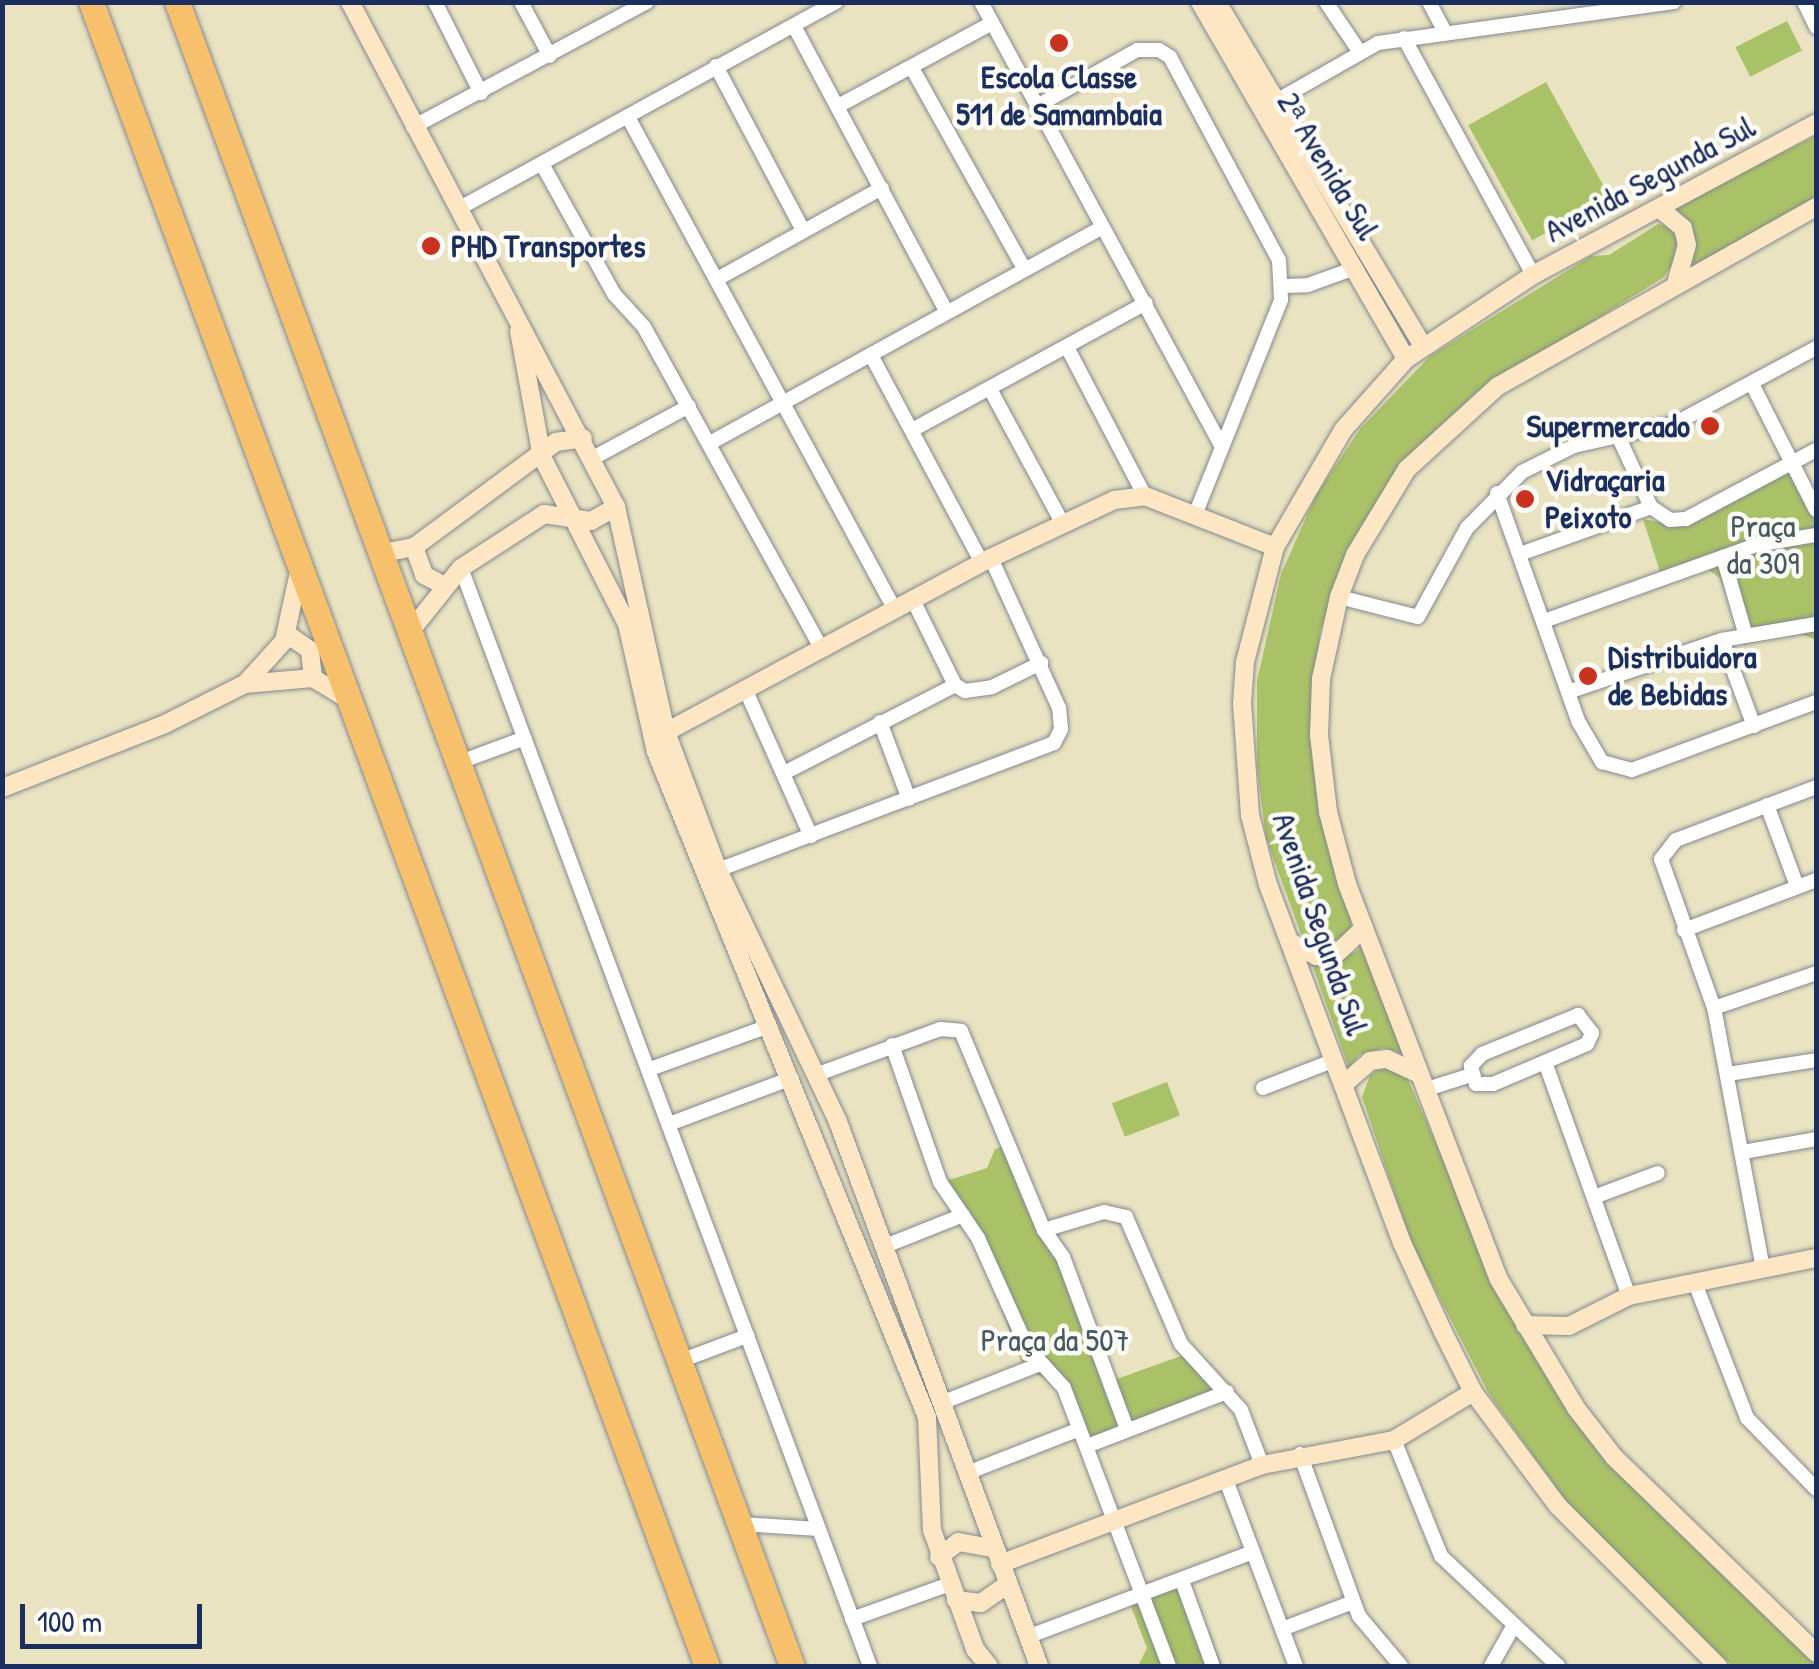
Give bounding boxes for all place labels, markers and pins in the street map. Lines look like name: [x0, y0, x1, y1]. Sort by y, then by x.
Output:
marker: Escola Classe 511 de Samambaia: [1048, 32, 1070, 54]
place label: Escola Classe 511 de Samambaia: [956, 59, 1162, 134]
place label: PHD Transportes: [451, 227, 646, 265]
marker: PHD Transportes: [420, 235, 442, 257]
place label: Supermercado: [1527, 407, 1690, 445]
marker: Supermercado: [1699, 415, 1721, 437]
place label: Vidraçaria Peixoto: [1545, 462, 1664, 537]
marker: Vidraçaria Peixoto: [1514, 488, 1536, 510]
place label: Distribuidora de Bebidas: [1608, 639, 1757, 714]
marker: Distribuidora de Bebidas: [1577, 665, 1599, 687]

